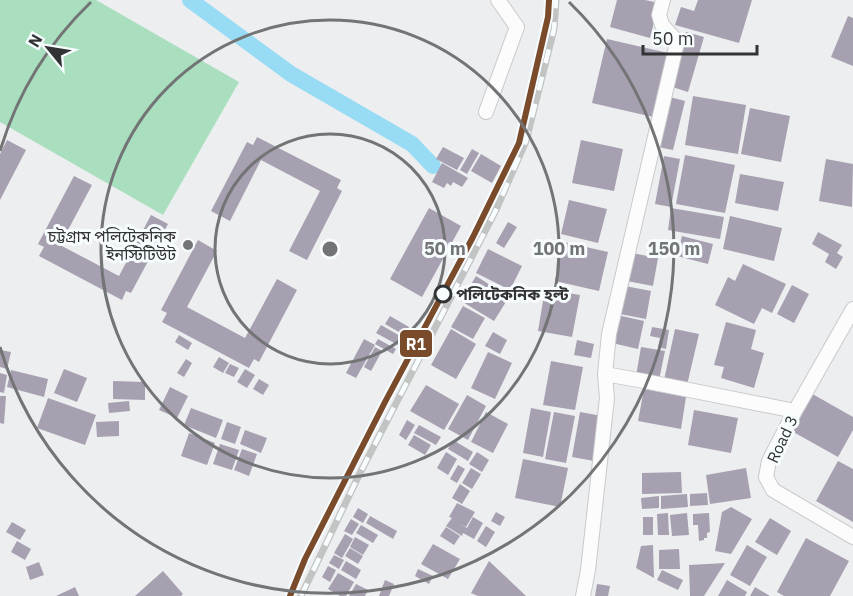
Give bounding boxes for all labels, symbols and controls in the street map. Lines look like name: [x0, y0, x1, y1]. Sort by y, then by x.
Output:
north arrow: [18, 18, 78, 78]
scale bar: [643, 18, 757, 56]
text: 50 m: [652, 27, 694, 50]
text: N: [23, 30, 47, 51]
place label: চট্টগ্রাম পলিটেকনিক ইনস্টিটিউট: [47, 226, 177, 264]
text: 50 m: [424, 237, 466, 260]
text: 100 m: [533, 237, 585, 260]
text: 150 m: [648, 237, 700, 260]
marker: চট্টগ্রাম পলিটেকনিক ইনস্টিটিউট: [181, 238, 195, 252]
centre of rings: [320, 239, 340, 259]
place label: পলিটেকনিক হল্ট: [456, 284, 569, 304]
marker: পলিটেকনিক হল্ট: [434, 285, 452, 303]
line badge: R1: [399, 329, 433, 358]
text: R1: [406, 334, 427, 354]
street label: Road 3: [762, 412, 802, 466]

